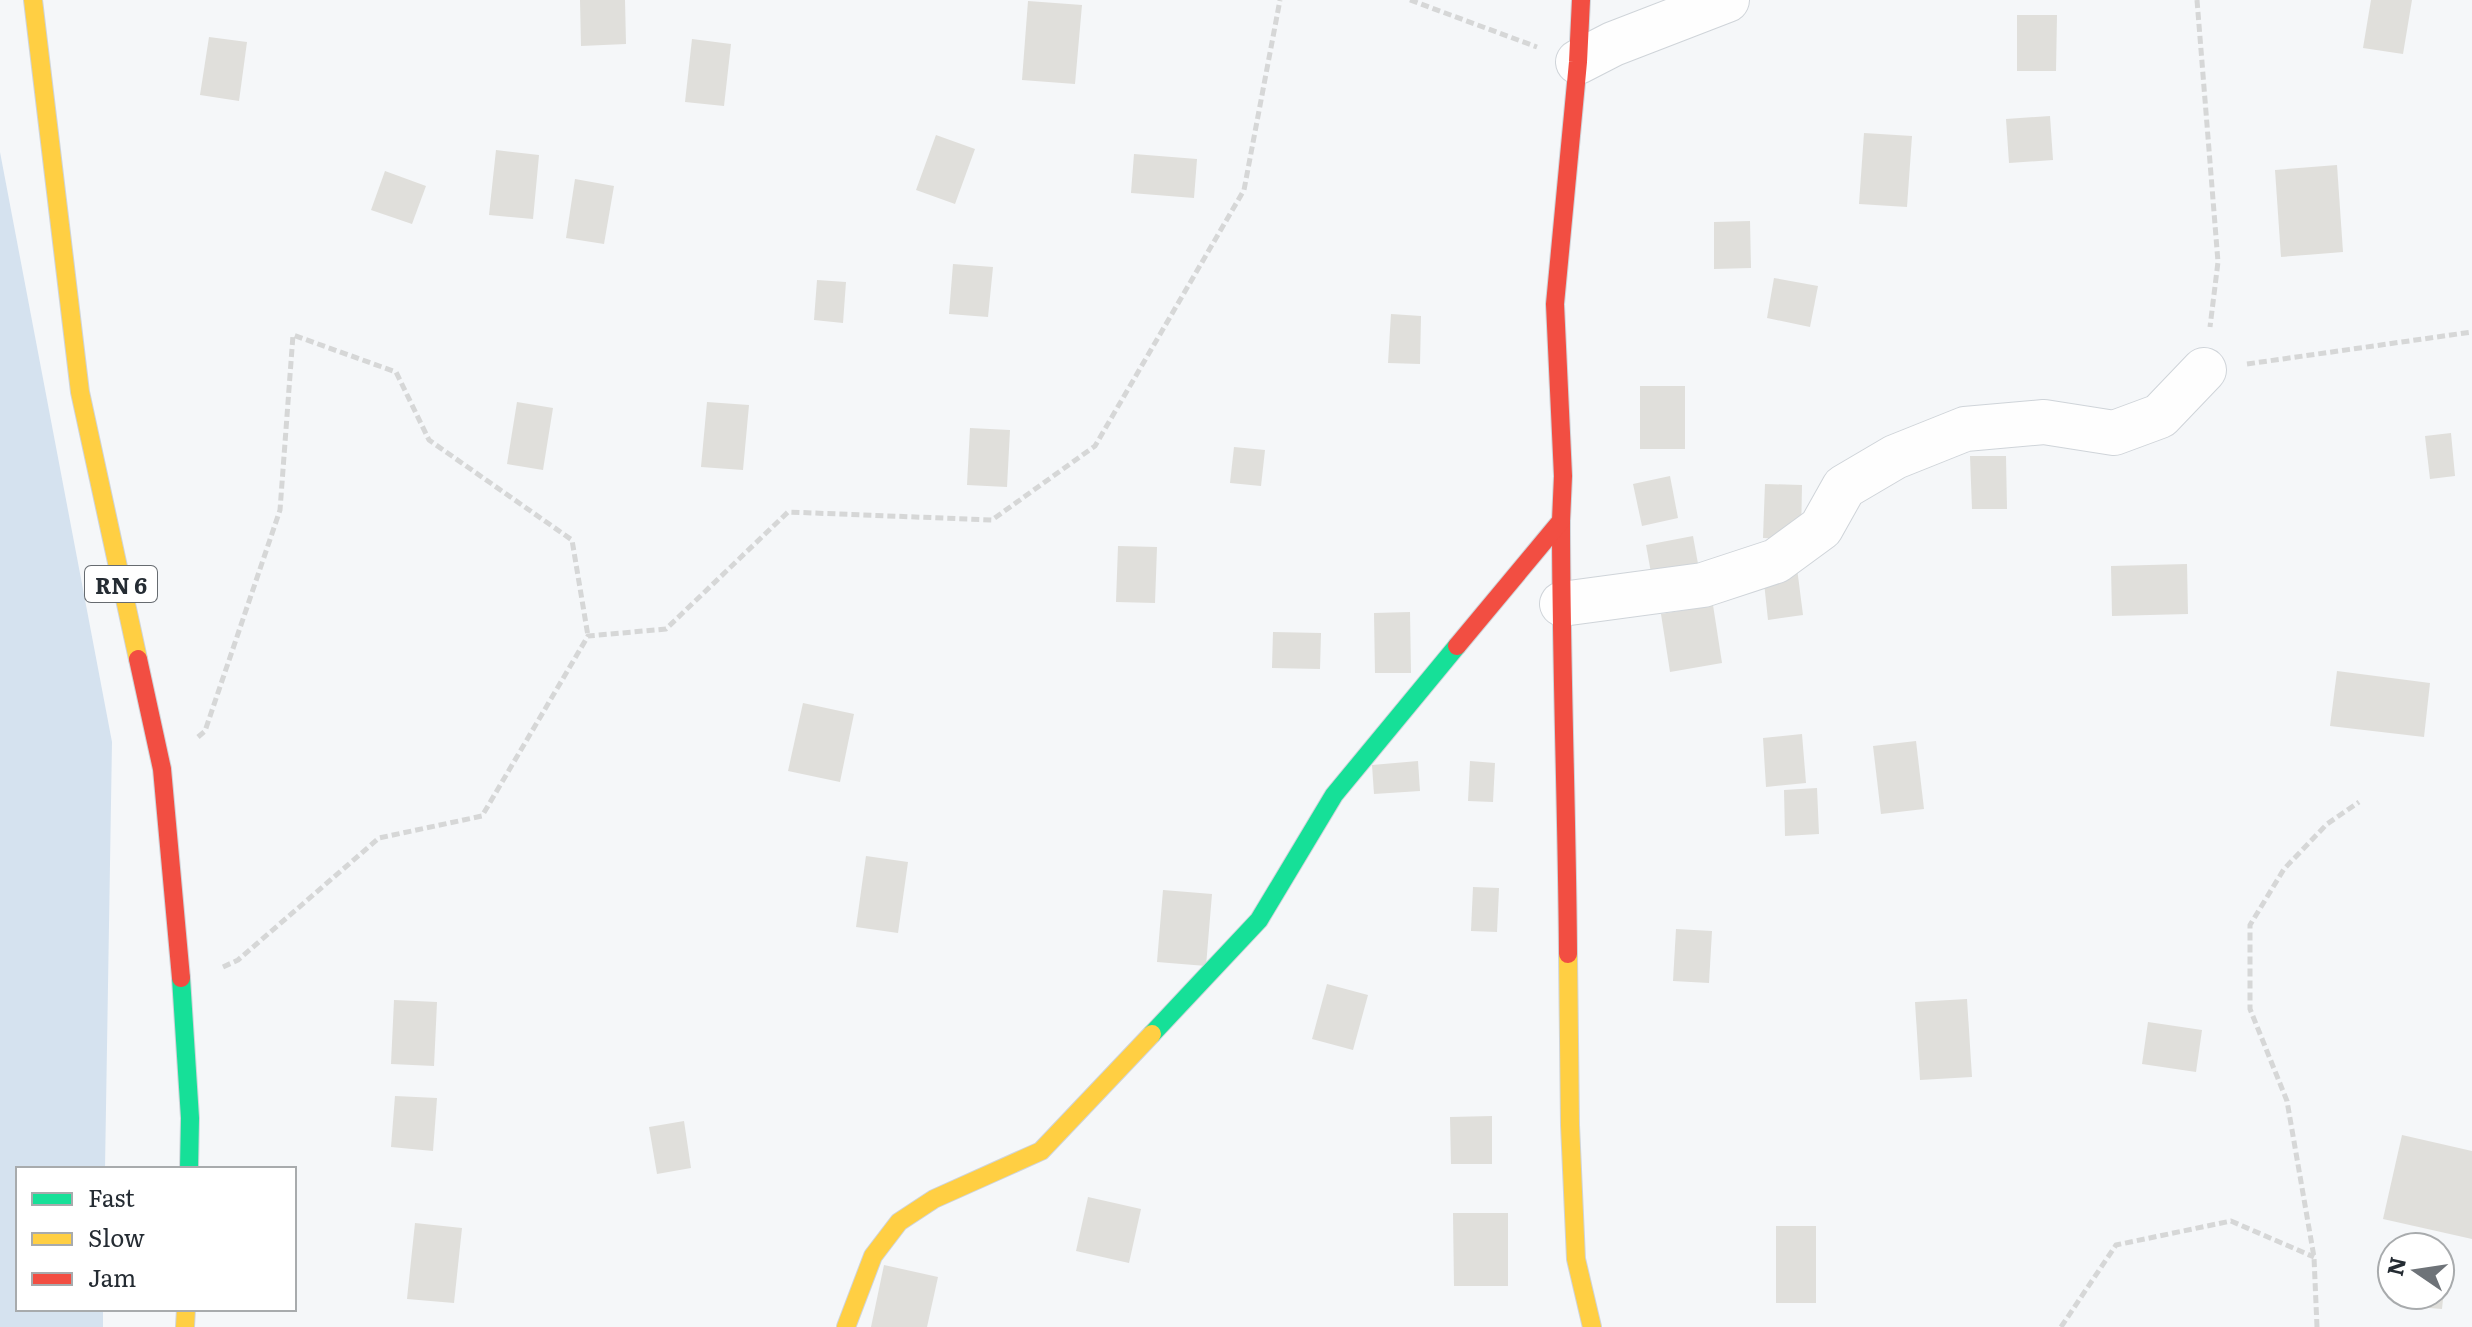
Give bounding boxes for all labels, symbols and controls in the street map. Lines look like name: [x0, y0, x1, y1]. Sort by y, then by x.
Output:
road number: RN 6: [85, 566, 157, 602]
legend: [16, 1167, 296, 1311]
text: Fast: [88, 1179, 135, 1214]
text: Slow: [88, 1219, 145, 1254]
north arrow: [2376, 1231, 2456, 1311]
text: N: [2377, 1253, 2413, 1279]
text: Jam: [88, 1259, 136, 1294]

